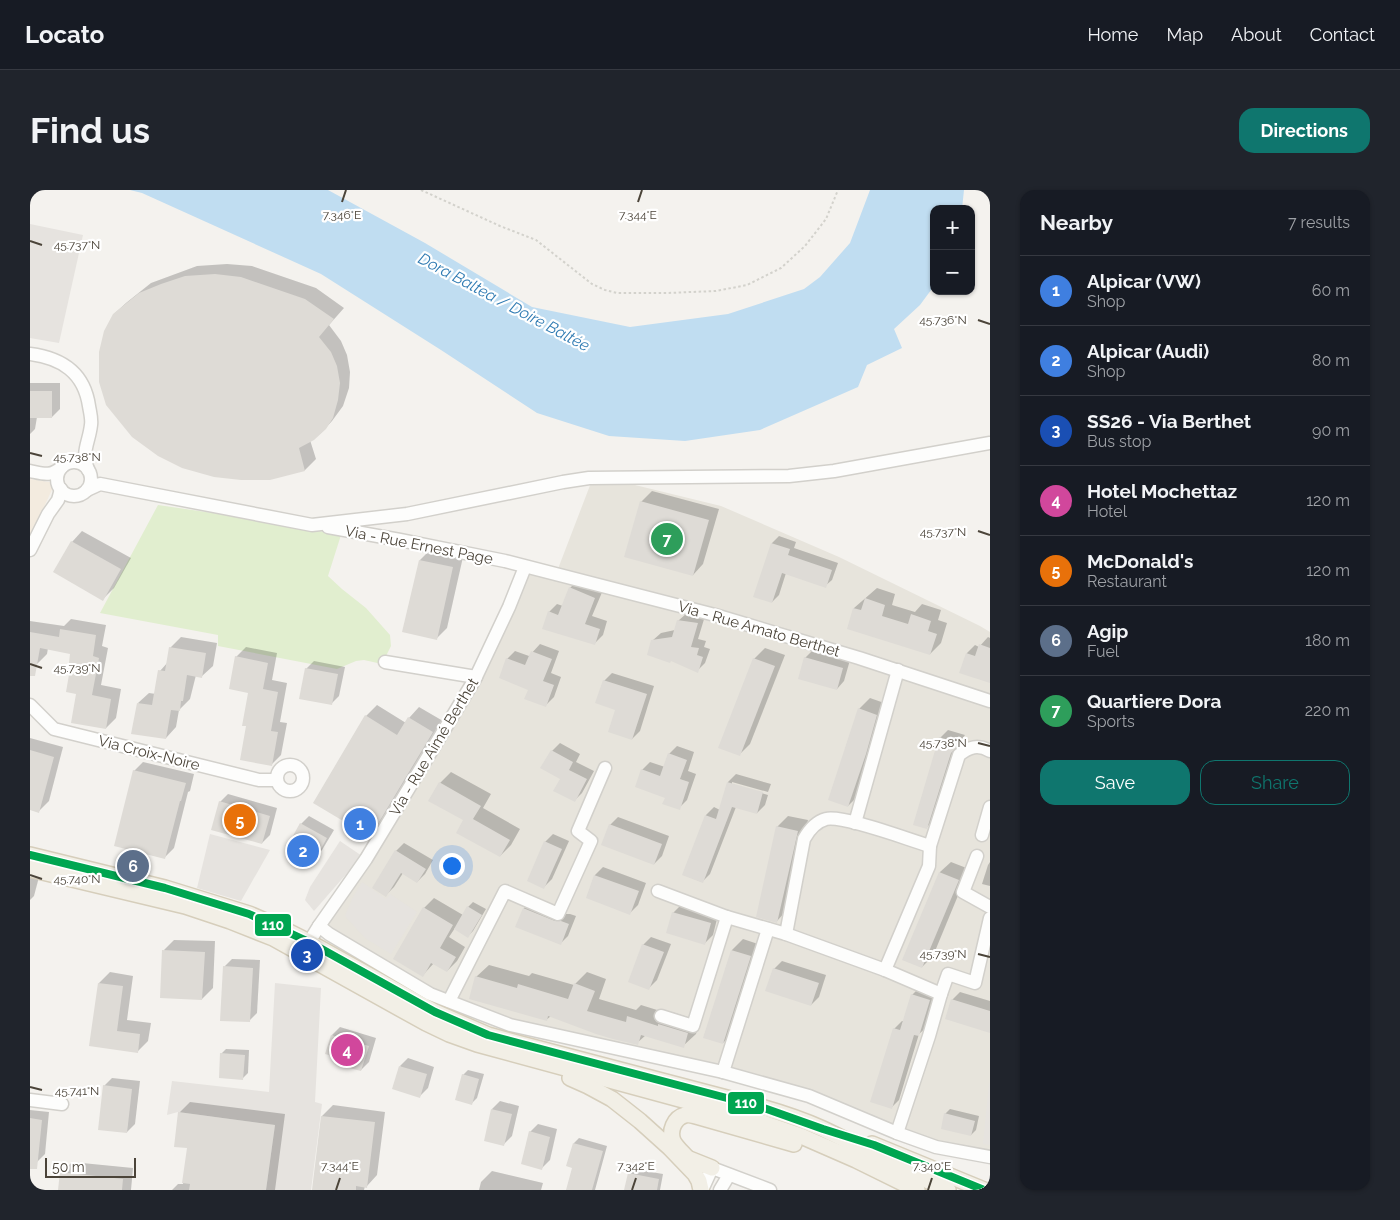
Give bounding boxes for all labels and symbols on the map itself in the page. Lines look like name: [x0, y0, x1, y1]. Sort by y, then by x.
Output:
text: 7.346°E: [323, 208, 361, 222]
text: 7.344°E: [619, 208, 657, 222]
text: 45.737°N: [54, 238, 100, 252]
water label: Dora Baltea / Doire Baltée: [415, 249, 593, 355]
text: 45.736°N: [919, 313, 967, 327]
text: 45.738°N: [53, 450, 101, 464]
pin: 7: [651, 520, 683, 558]
street label: Via - Rue Ernest Page: [344, 522, 495, 568]
text: 45.737°N: [920, 525, 966, 539]
street label: Via - Rue Amato Berthet: [676, 597, 842, 661]
text: 45.739°N: [54, 661, 100, 675]
street label: Via - Rue Aimé Berthet: [386, 675, 482, 819]
street label: Via Croix-Noire: [96, 732, 202, 774]
text: 45.738°N: [919, 736, 967, 750]
pin: 5: [224, 801, 256, 839]
pin: 1: [344, 805, 376, 843]
pin: 2: [287, 832, 319, 870]
pin: 6: [117, 847, 149, 885]
your location: [439, 853, 465, 879]
text: 45.740°N: [54, 872, 100, 886]
line badge: 110: [254, 913, 292, 937]
text: 110: [262, 917, 284, 933]
pin: 3: [291, 936, 323, 974]
text: 45.739°N: [920, 947, 966, 961]
pin: 4: [331, 1031, 363, 1069]
text: 45.741°N: [55, 1084, 99, 1098]
line badge: 110: [727, 1091, 765, 1115]
text: 110: [735, 1095, 757, 1111]
scale bar: [45, 1155, 136, 1178]
text: 7.344°E: [321, 1159, 359, 1173]
text: 7.342°E: [617, 1159, 655, 1173]
text: 7.340°E: [913, 1159, 951, 1173]

